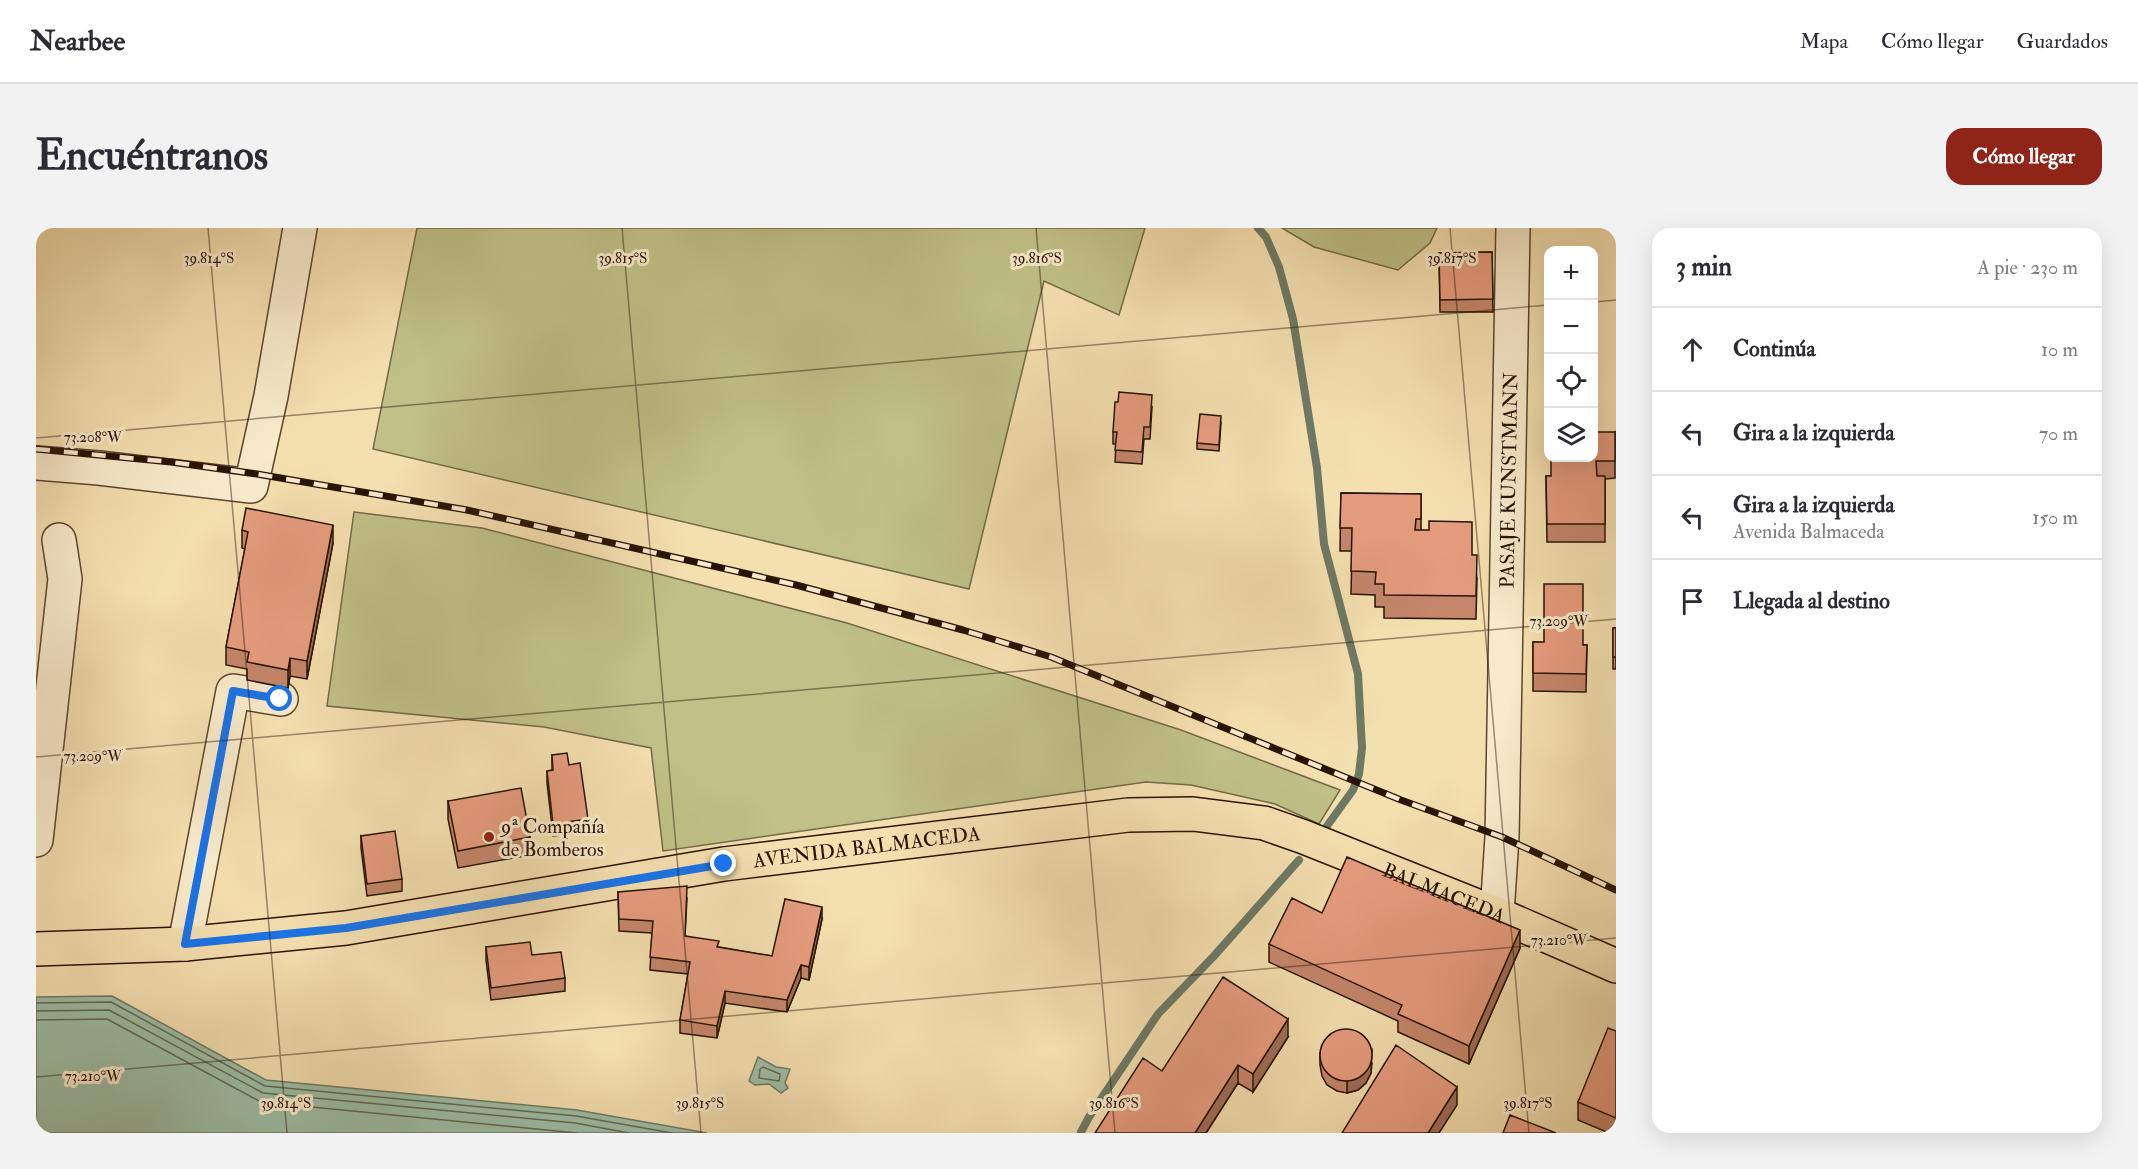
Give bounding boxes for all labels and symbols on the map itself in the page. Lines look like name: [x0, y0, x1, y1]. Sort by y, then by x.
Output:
text: 39.814°S: [184, 249, 234, 268]
text: 39.815°S: [599, 249, 647, 268]
text: 39.816°S: [1012, 249, 1062, 268]
text: 39.817°S: [1427, 249, 1477, 268]
street label: PASAJE KUNSTMANN: [1494, 372, 1523, 589]
text: 73.208°W: [64, 428, 123, 447]
text: 73.209°W: [1529, 612, 1589, 631]
route start: [266, 685, 292, 711]
text: 73.209°W: [63, 747, 123, 766]
place label: 9ª Compañía de Bomberos: [499, 814, 606, 862]
street label: AVENIDA BALMACEDA: [751, 820, 982, 873]
marker: 9ª Compañía de Bomberos: [482, 830, 496, 844]
route end: [710, 850, 736, 876]
street label: BALMACEDA: [1379, 857, 1510, 929]
text: 73.210°W: [1531, 931, 1588, 950]
text: 73.210°W: [65, 1067, 122, 1086]
text: 39.814°S: [261, 1094, 311, 1113]
text: 39.815°S: [676, 1094, 724, 1113]
text: 39.816°S: [1089, 1094, 1139, 1113]
text: 39.817°S: [1503, 1094, 1553, 1113]

